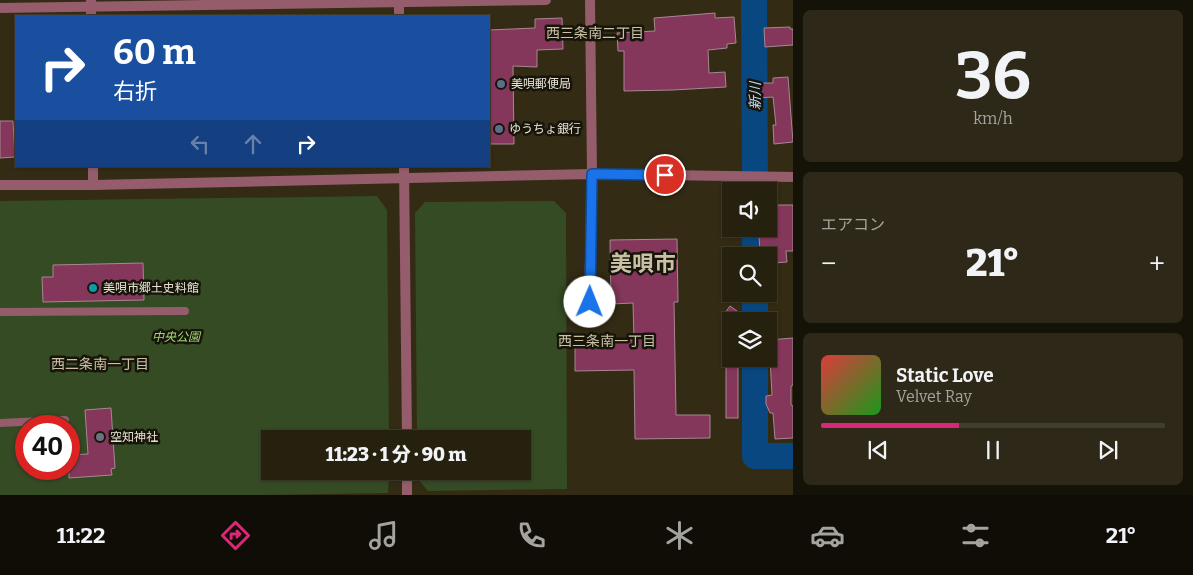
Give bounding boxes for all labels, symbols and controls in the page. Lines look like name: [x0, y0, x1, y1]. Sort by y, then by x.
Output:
district label: 西三条南二丁目: [546, 25, 644, 42]
text: 60 m: [113, 31, 196, 73]
icon: right: [30, 35, 95, 100]
text: 36: [955, 37, 1031, 115]
place label: 美唄郵便局: [511, 77, 571, 91]
text: 右折: [113, 78, 157, 105]
marker: 美唄郵便局: [495, 78, 507, 90]
water label: 新川: [747, 80, 764, 110]
text: km/h: [973, 109, 1013, 128]
place label: ゆうちょ銀行: [509, 122, 581, 136]
marker: ゆうちょ銀行: [493, 123, 505, 135]
icon: left: [186, 130, 214, 158]
icon: ahead: [239, 130, 267, 158]
icon: right: [292, 130, 320, 158]
pin: [644, 154, 686, 196]
icon: arrive: [651, 161, 679, 189]
map controls: [722, 182, 777, 367]
button: sound: [722, 182, 777, 237]
text: エアコン: [821, 215, 885, 234]
text: 21°: [966, 240, 1020, 286]
button: search: [722, 247, 777, 302]
text: −: [821, 247, 836, 280]
text: +: [1149, 247, 1165, 280]
district label: 美唄市: [610, 250, 676, 277]
position arrow: [563, 275, 615, 327]
place label: 美唄市郷土史料館: [103, 281, 199, 295]
marker: 美唄市郷土史料館: [87, 282, 99, 294]
button: layers: [722, 312, 777, 367]
park label: 中央公園: [152, 330, 202, 344]
district label: 西三条南一丁目: [558, 333, 656, 350]
district label: 西二条南一丁目: [51, 356, 149, 373]
text: Static Love: [896, 364, 994, 387]
text: Velvet Ray: [896, 387, 972, 406]
speed limit sign: 40: [15, 415, 80, 480]
place label: 空知神社: [110, 430, 158, 444]
marker: 空知神社: [94, 431, 106, 443]
icon: previous: [864, 436, 892, 464]
icon: pause: [979, 436, 1007, 464]
icon: next: [1094, 436, 1122, 464]
text: 11:23 · 1 分 · 90 m: [326, 443, 466, 466]
icon: directions: [218, 518, 253, 553]
icon: music: [366, 518, 401, 553]
icon: phone: [514, 518, 549, 553]
icon: climate: [662, 518, 697, 553]
icon: car: [810, 518, 845, 553]
icon: filters: [958, 518, 993, 553]
text: 11:22: [56, 522, 105, 549]
text: 21°: [1106, 522, 1137, 549]

